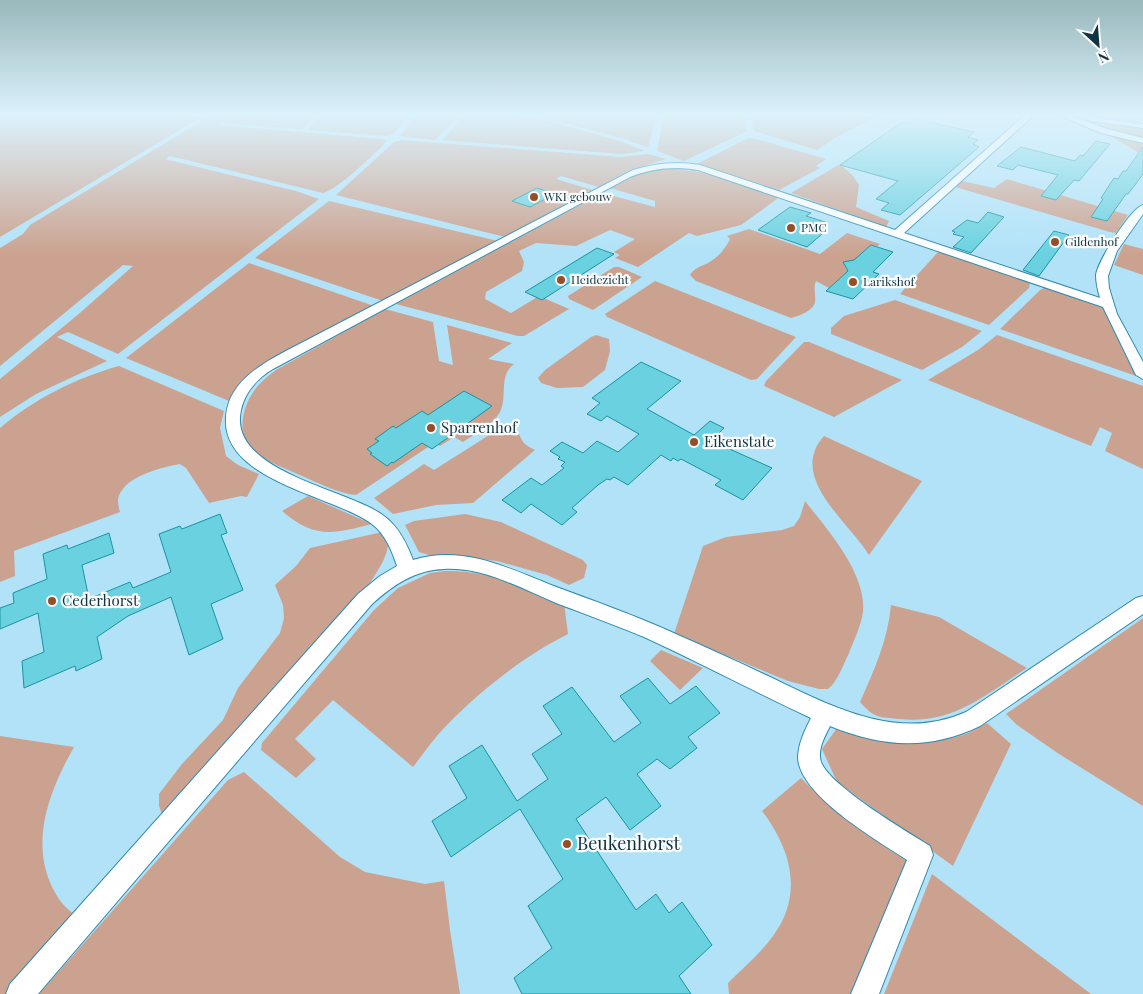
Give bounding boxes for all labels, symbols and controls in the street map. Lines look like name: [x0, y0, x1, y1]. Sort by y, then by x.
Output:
north arrow: [1073, 20, 1123, 70]
text: N: [1095, 46, 1113, 68]
place label: WKI gebouw: [543, 188, 612, 204]
marker: WKI gebouw: [528, 191, 540, 203]
place label: PMC: [801, 219, 827, 235]
marker: PMC: [785, 222, 797, 234]
place label: Gildenhof: [1065, 233, 1119, 249]
marker: Gildenhof: [1049, 236, 1061, 248]
place label: Heidezicht: [571, 271, 630, 287]
place label: Larikshof: [863, 273, 915, 289]
marker: Heidezicht: [555, 274, 567, 286]
marker: Larikshof: [847, 276, 859, 288]
place label: Sparrenhof: [441, 417, 518, 437]
marker: Sparrenhof: [425, 422, 437, 434]
place label: Eikenstate: [704, 431, 774, 451]
marker: Eikenstate: [688, 436, 700, 448]
place label: Cederhorst: [62, 590, 139, 610]
marker: Cederhorst: [46, 595, 58, 607]
place label: Beukenhorst: [577, 831, 681, 855]
marker: Beukenhorst: [561, 838, 573, 850]

